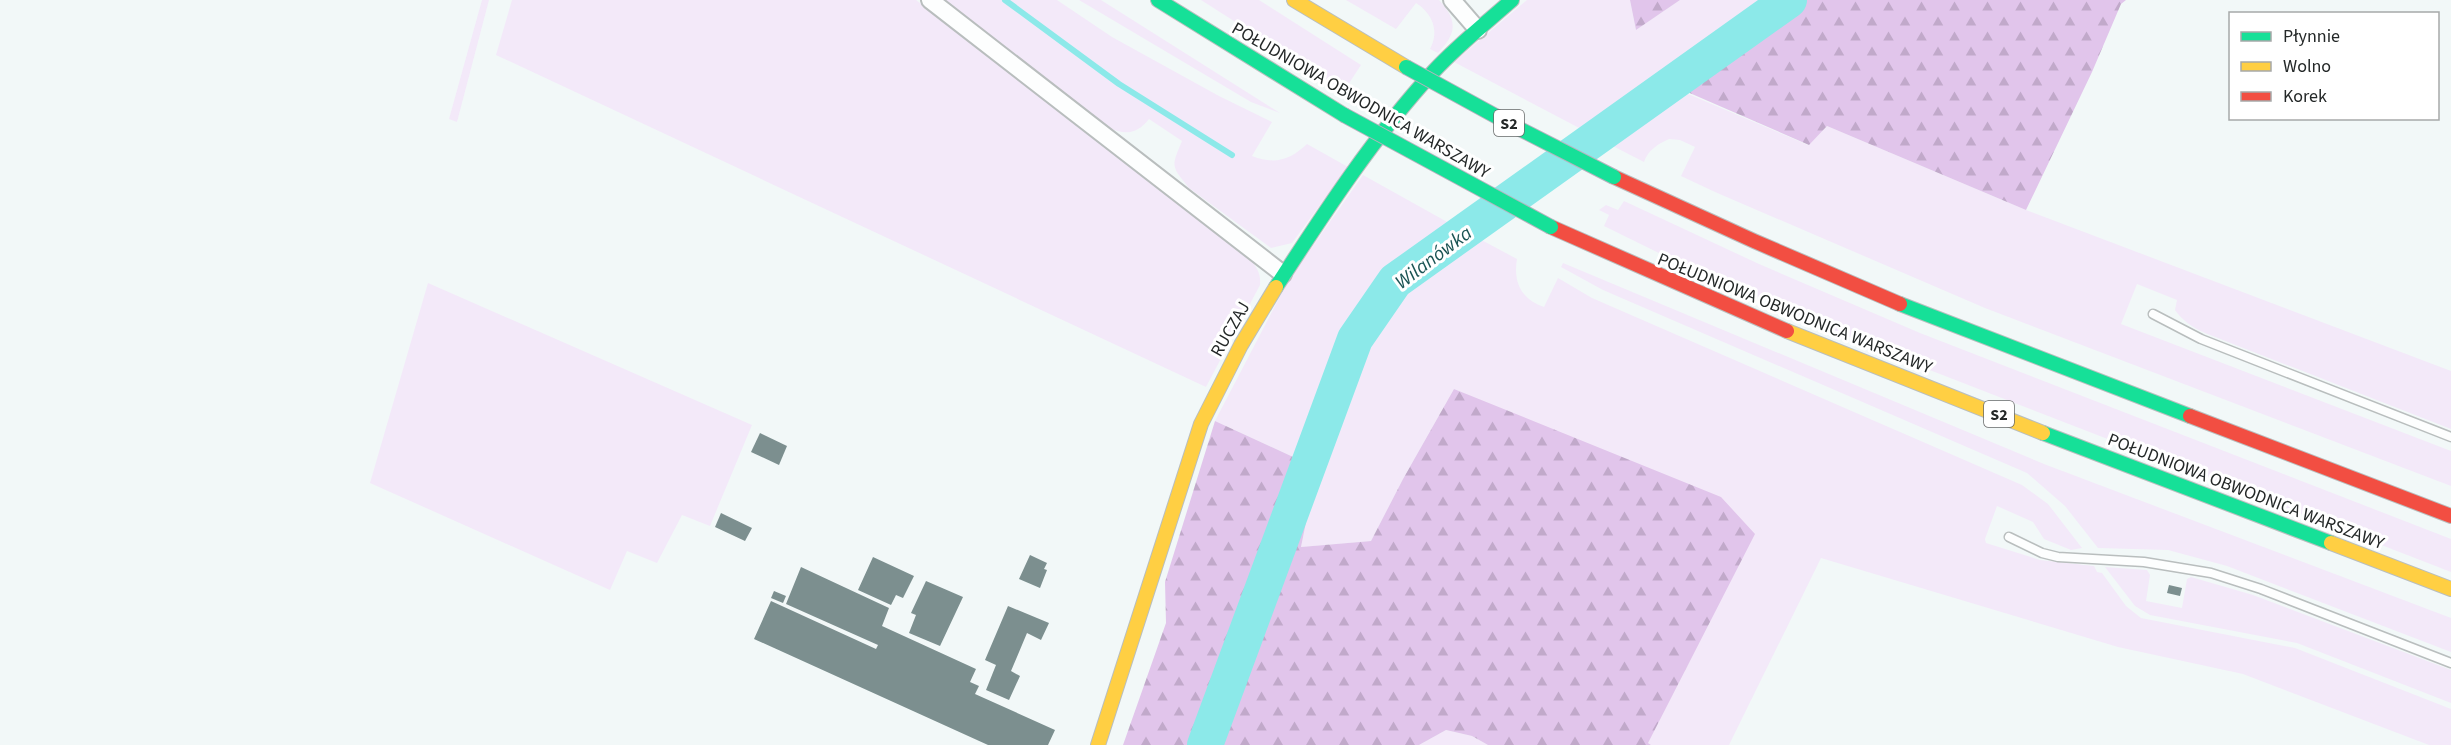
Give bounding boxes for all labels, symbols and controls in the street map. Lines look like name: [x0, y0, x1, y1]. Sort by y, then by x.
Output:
legend: [2229, 12, 2439, 120]
street label: POŁUDNIOWA OBWODNICA WARSZAWY: [1227, 16, 1495, 185]
text: Płynnie: [2283, 24, 2340, 49]
text: Wolno: [2283, 54, 2331, 79]
text: Korek: [2283, 84, 2327, 109]
road number: S2: [1494, 110, 1524, 136]
water label: Wilanówka: [1389, 219, 1478, 296]
street label: POŁUDNIOWA OBWODNICA WARSZAWY: [1654, 247, 1936, 380]
street label: RUCZAJ: [1205, 297, 1256, 361]
road number: S2: [1984, 401, 2014, 427]
street label: POŁUDNIOWA OBWODNICA WARSZAWY: [2104, 427, 2388, 556]

